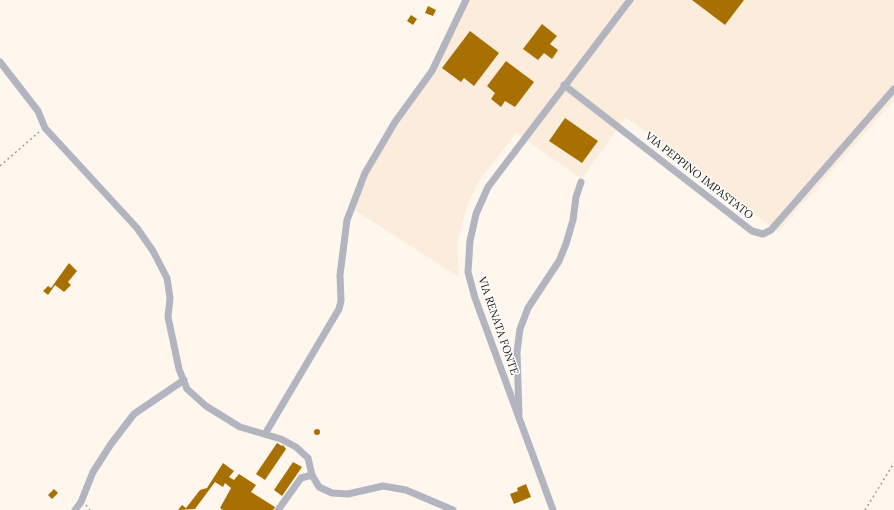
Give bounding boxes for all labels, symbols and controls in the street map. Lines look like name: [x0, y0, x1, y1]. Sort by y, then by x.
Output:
street label: VIA PEPPINO IMPASTATO: [642, 130, 756, 222]
street label: VIA RENATA FONTE: [475, 275, 521, 377]

